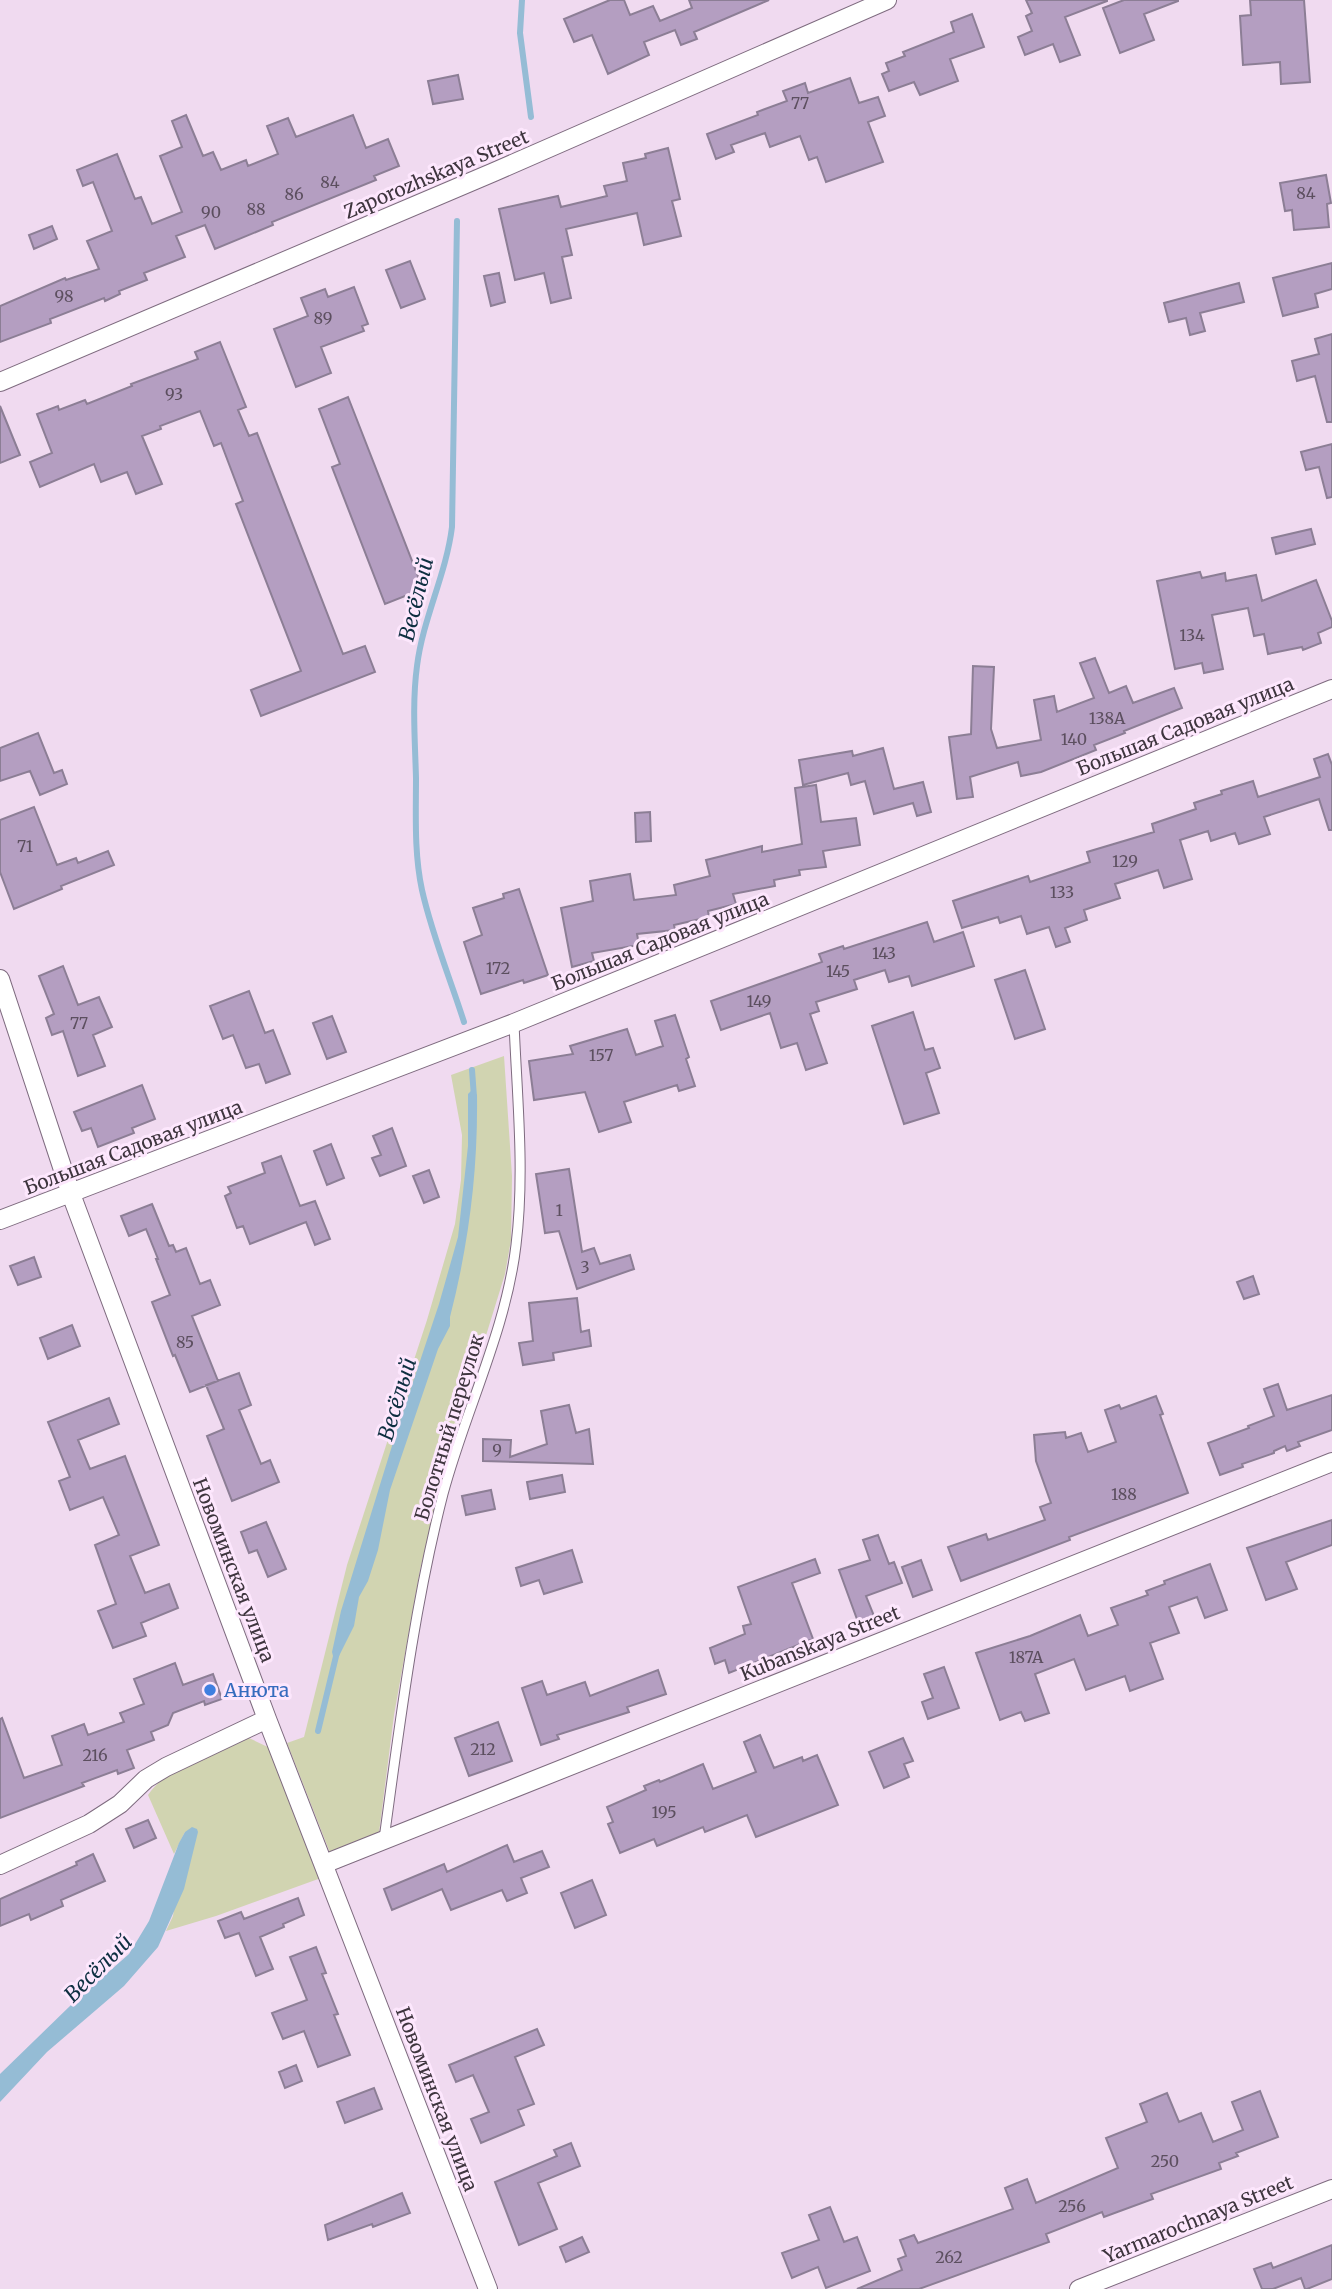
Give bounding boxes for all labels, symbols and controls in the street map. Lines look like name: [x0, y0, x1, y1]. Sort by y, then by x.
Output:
house number: 77: [791, 93, 809, 113]
street label: Zaporozhskaya Street: [340, 124, 532, 224]
house number: 84: [320, 172, 340, 192]
house number: 84: [1296, 183, 1316, 203]
house number: 86: [284, 184, 304, 204]
house number: 88: [246, 199, 266, 219]
house number: 90: [201, 202, 221, 222]
house number: 98: [55, 286, 73, 306]
house number: 89: [314, 308, 332, 328]
house number: 93: [165, 384, 183, 404]
water label: Весёлый: [393, 554, 439, 644]
house number: 134: [1179, 625, 1205, 645]
street label: Большая Садовая улица: [1073, 671, 1297, 781]
house number: 138А: [1089, 708, 1126, 728]
house number: 140: [1061, 729, 1087, 749]
house number: 71: [17, 836, 33, 856]
house number: 129: [1112, 851, 1138, 871]
house number: 133: [1050, 882, 1074, 902]
street label: Большая Садовая улица: [548, 886, 772, 996]
house number: 143: [872, 943, 896, 963]
house number: 172: [486, 958, 510, 978]
house number: 145: [826, 961, 850, 981]
house number: 149: [747, 991, 771, 1011]
house number: 77: [70, 1013, 88, 1033]
house number: 157: [589, 1045, 613, 1065]
street label: Большая Садовая улица: [20, 1094, 246, 1200]
house number: 1: [555, 1200, 563, 1220]
house number: 3: [580, 1257, 590, 1277]
street label: Болотный переулок: [409, 1331, 489, 1523]
house number: 85: [176, 1332, 194, 1352]
water label: Весёлый: [372, 1354, 422, 1444]
house number: 9: [492, 1440, 502, 1460]
street label: Новоминская улица: [188, 1474, 280, 1666]
house number: 188: [1111, 1484, 1137, 1504]
street label: Kubanskaya Street: [737, 1600, 904, 1686]
house number: 187А: [1009, 1647, 1044, 1667]
place label: Анюта: [223, 1678, 289, 1702]
marker: Анюта: [202, 1682, 218, 1698]
house number: 212: [470, 1739, 496, 1759]
house number: 216: [82, 1745, 108, 1765]
house number: 195: [651, 1802, 677, 1822]
water label: Весёлый: [58, 1928, 138, 2008]
street label: Новоминская улица: [391, 2003, 483, 2195]
house number: 250: [1151, 2151, 1179, 2171]
street label: Yarmarochnaya Street: [1099, 2170, 1297, 2268]
house number: 256: [1058, 2196, 1086, 2216]
house number: 262: [935, 2247, 963, 2267]

